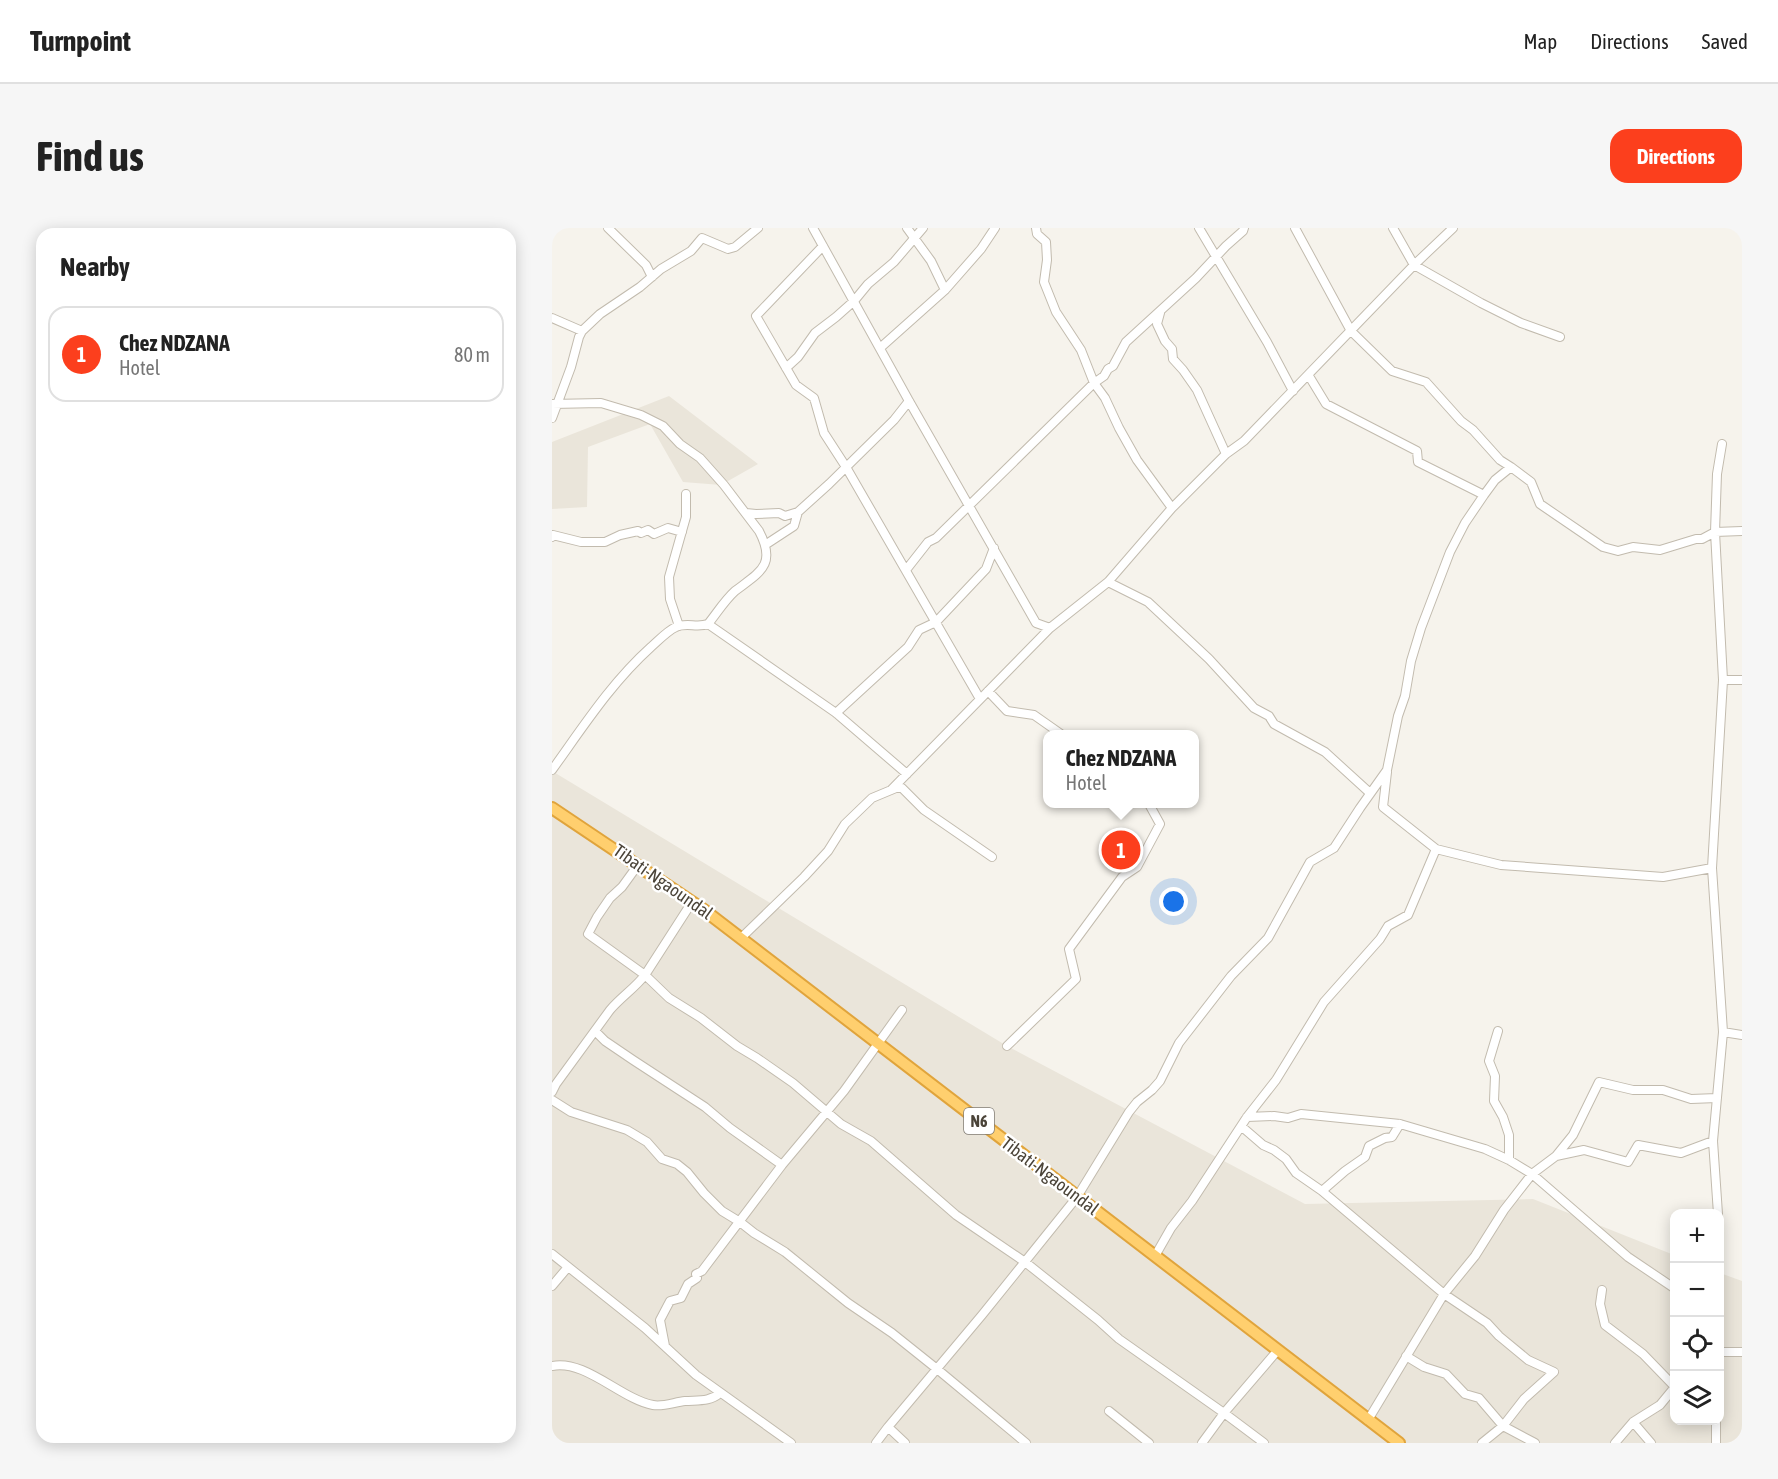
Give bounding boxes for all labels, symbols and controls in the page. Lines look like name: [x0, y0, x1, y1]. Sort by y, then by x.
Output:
text: Turnpoint: [30, 25, 131, 57]
text: Map: [1523, 29, 1557, 53]
text: Directions: [1590, 29, 1669, 53]
text: Saved: [1702, 29, 1748, 53]
button: Directions: [1610, 129, 1742, 183]
text: Find us: [36, 132, 144, 180]
text: Nearby: [60, 252, 130, 282]
text: Chez NDZANA: [119, 330, 230, 356]
text: 1: [77, 343, 86, 366]
text: 80 m: [454, 343, 490, 366]
text: Hotel: [119, 356, 160, 379]
popup: [1043, 730, 1199, 808]
text: Chez NDZANA: [1066, 745, 1176, 771]
text: Hotel: [1066, 771, 1107, 794]
pin: 1: [1102, 828, 1140, 872]
street label: Tibati-Ngaoundal: [610, 840, 717, 924]
your location: [1159, 887, 1188, 916]
road number: N6: [964, 1108, 994, 1134]
street label: Tibati-Ngaoundal: [998, 1132, 1103, 1219]
map controls: [1670, 1209, 1724, 1425]
button: +: [1670, 1209, 1724, 1263]
button: −: [1670, 1263, 1724, 1317]
button: locate: [1670, 1317, 1724, 1371]
button: layers: [1670, 1371, 1724, 1425]

